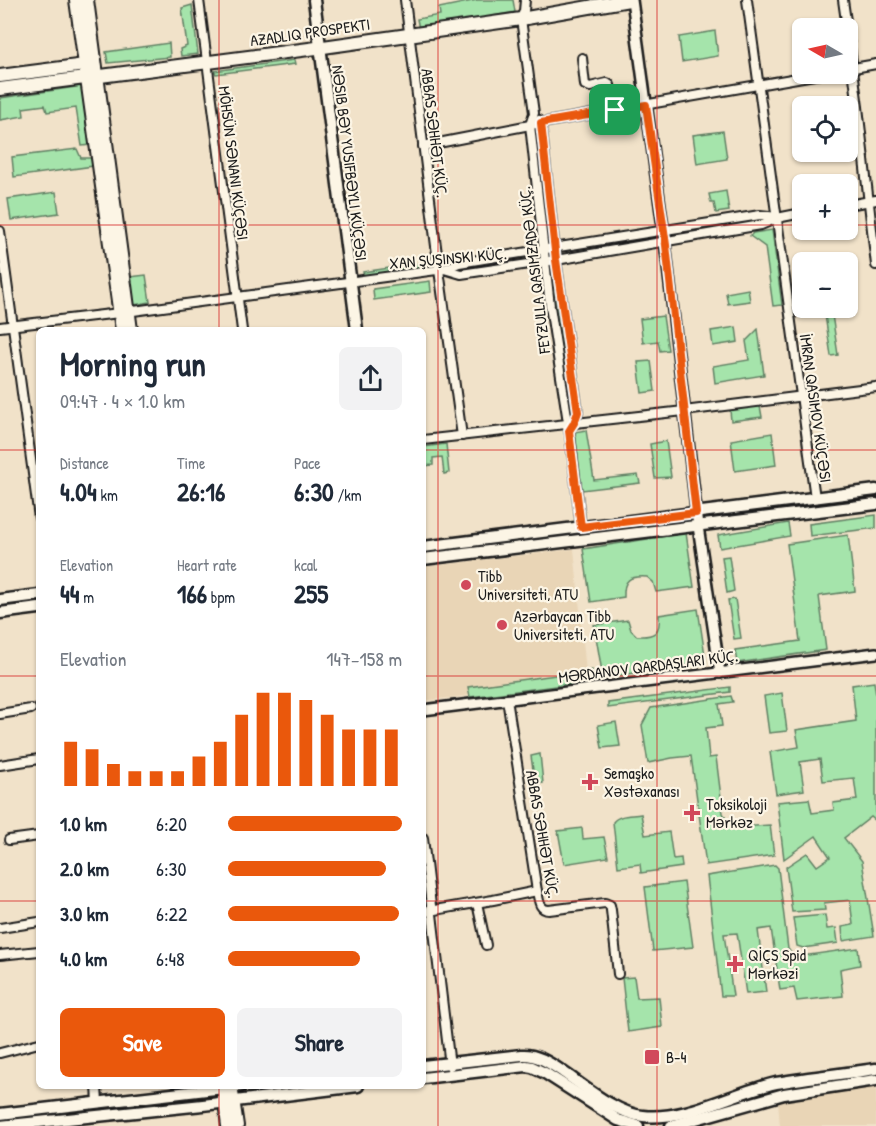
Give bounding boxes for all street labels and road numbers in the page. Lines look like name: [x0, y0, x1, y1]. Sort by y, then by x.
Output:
street label: AZADLIQ PROSPEKTI: [249, 13, 371, 51]
street label: NƏSIB BƏY YUSIFBƏYLI KÜÇƏSI: [327, 64, 373, 262]
street label: ABBAS SƏHHƏT KÜÇ.: [416, 67, 454, 199]
street label: MÖHSÜN SƏNANI KÜÇƏSI: [214, 85, 254, 241]
street label: FEYZULLA QASIMZADƏ KÜÇ.: [513, 185, 555, 356]
street label: XAN ŞUŞINSKI KÜÇ.: [388, 242, 508, 274]
street label: İMRAN QASIMOV KÜÇƏSI: [795, 332, 837, 484]
street label: MƏRDANOV QARDAŞLARI KÜÇ.: [557, 644, 739, 688]
street label: ABBAS SƏHHƏT KÜÇ.: [521, 768, 565, 900]

